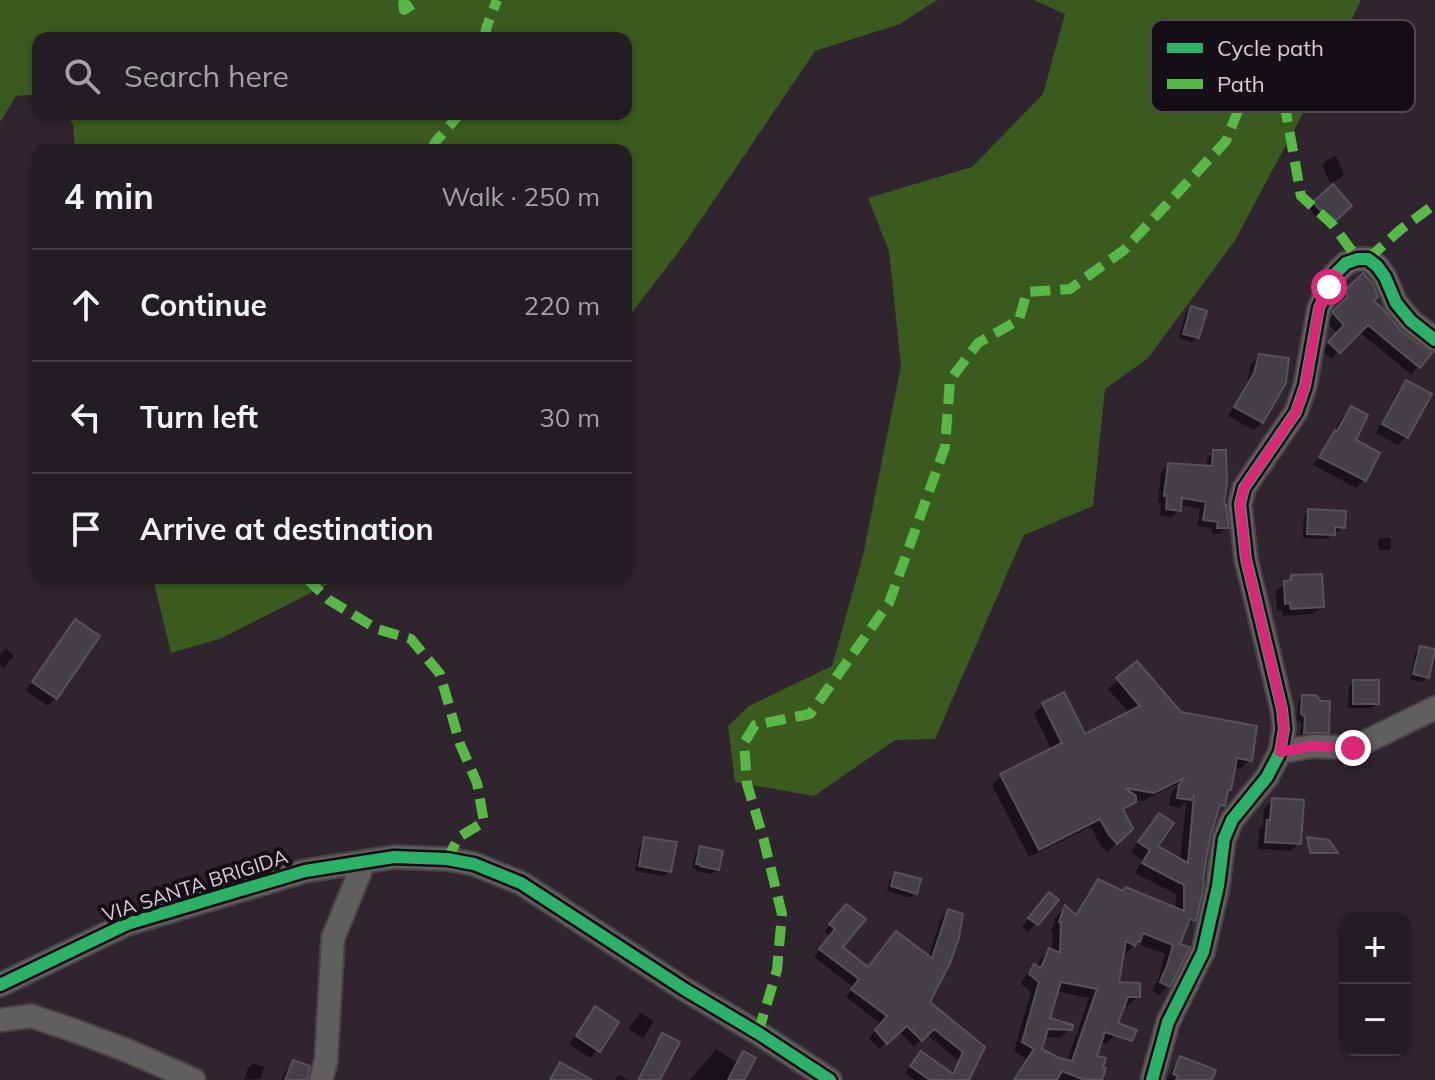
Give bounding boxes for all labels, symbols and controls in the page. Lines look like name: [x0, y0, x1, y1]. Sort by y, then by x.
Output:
legend: [1151, 20, 1415, 112]
search box: [32, 32, 632, 120]
text: Cycle path: [1217, 34, 1324, 62]
icon: search: [60, 54, 104, 98]
text: Search here: [124, 57, 289, 95]
text: Path: [1217, 70, 1265, 98]
text: 4 min: [64, 175, 154, 218]
text: Walk · 250 m: [441, 180, 600, 213]
route start: [1311, 269, 1347, 305]
icon: ahead: [64, 283, 108, 327]
text: Continue: [140, 286, 267, 324]
text: 220 m: [524, 289, 600, 322]
icon: left: [64, 395, 108, 439]
text: Turn left: [140, 398, 258, 436]
text: 30 m: [539, 401, 600, 434]
icon: arrive: [64, 507, 108, 551]
text: Arrive at destination: [140, 510, 434, 548]
route end: [1335, 730, 1371, 766]
street label: VIA SANTA BRIGIDA: [99, 843, 291, 927]
map controls: [1339, 912, 1411, 1056]
button: +: [1339, 912, 1411, 984]
button: −: [1339, 984, 1411, 1056]

